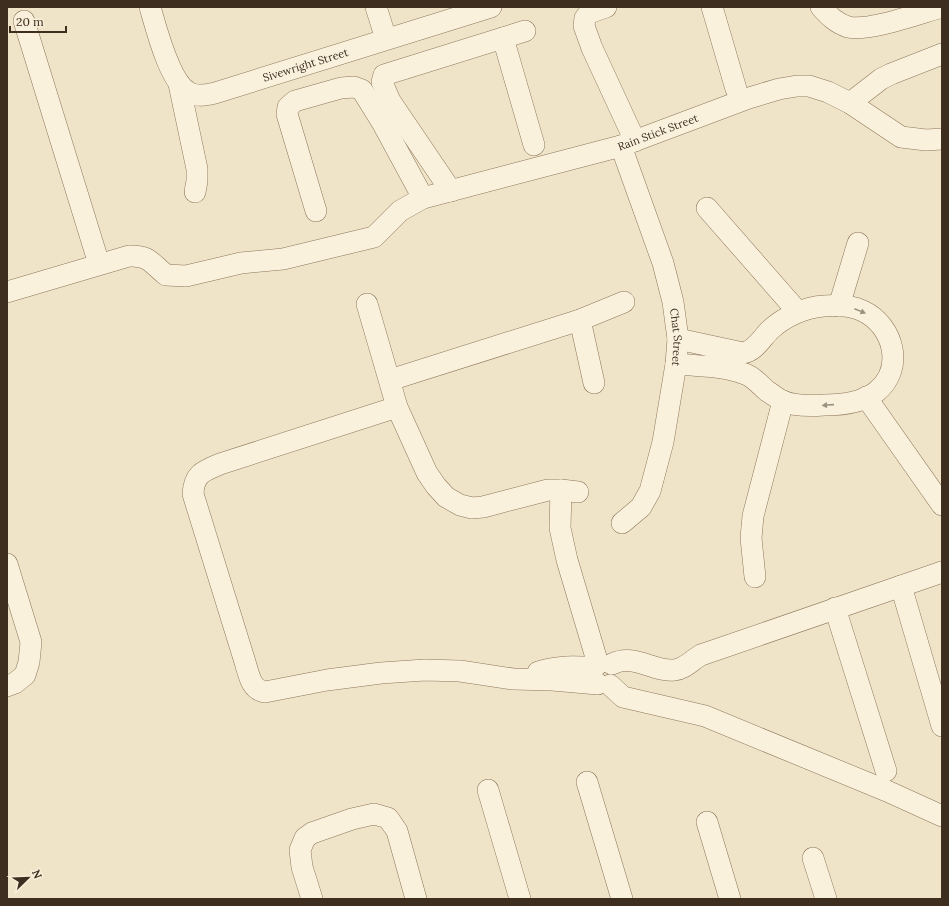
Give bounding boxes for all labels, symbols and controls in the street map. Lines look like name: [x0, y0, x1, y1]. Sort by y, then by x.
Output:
scale bar: [10, 8, 66, 34]
text: 20 m: [16, 14, 44, 29]
street label: Sivewright Street: [261, 45, 351, 85]
street label: Rain Stick Street: [616, 111, 701, 154]
street label: Chat Street: [667, 307, 685, 368]
one-way arrow: [855, 308, 866, 314]
one-way arrow: [822, 401, 834, 408]
north arrow: [8, 858, 48, 898]
text: N: [29, 867, 46, 881]

